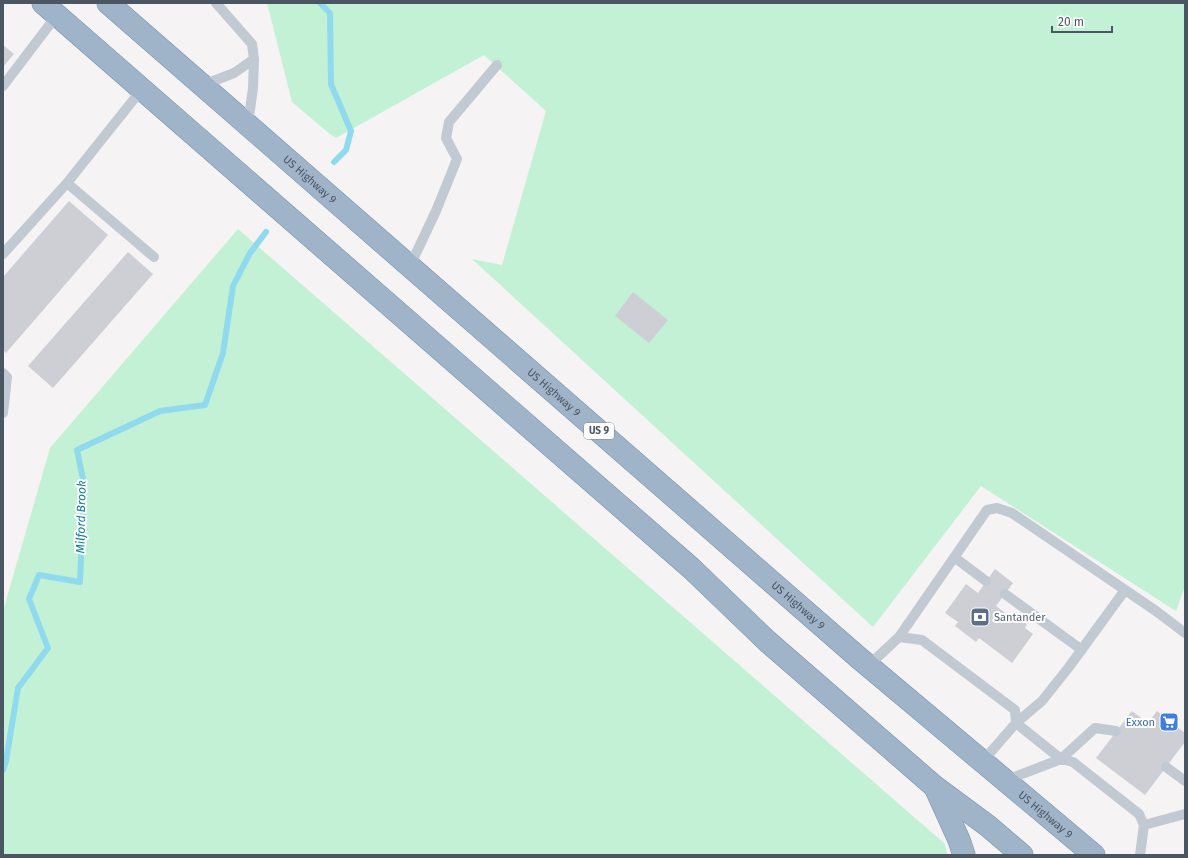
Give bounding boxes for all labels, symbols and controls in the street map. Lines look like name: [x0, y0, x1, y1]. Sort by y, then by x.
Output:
scale bar: [1052, 8, 1112, 34]
text: 20 m: [1058, 15, 1084, 29]
street label: US Highway 9: [281, 152, 340, 206]
street label: US Highway 9: [525, 365, 584, 419]
road number: US 9: [584, 423, 614, 439]
water label: Milford Brook: [73, 480, 89, 554]
street label: US Highway 9: [769, 578, 828, 632]
bank icon: Santander: [969, 606, 991, 628]
place label: Santander: [994, 611, 1046, 624]
supermarket icon: Exxon: [1158, 711, 1180, 733]
place label: Exxon: [1126, 716, 1155, 729]
street label: US Highway 9: [1016, 788, 1075, 841]

